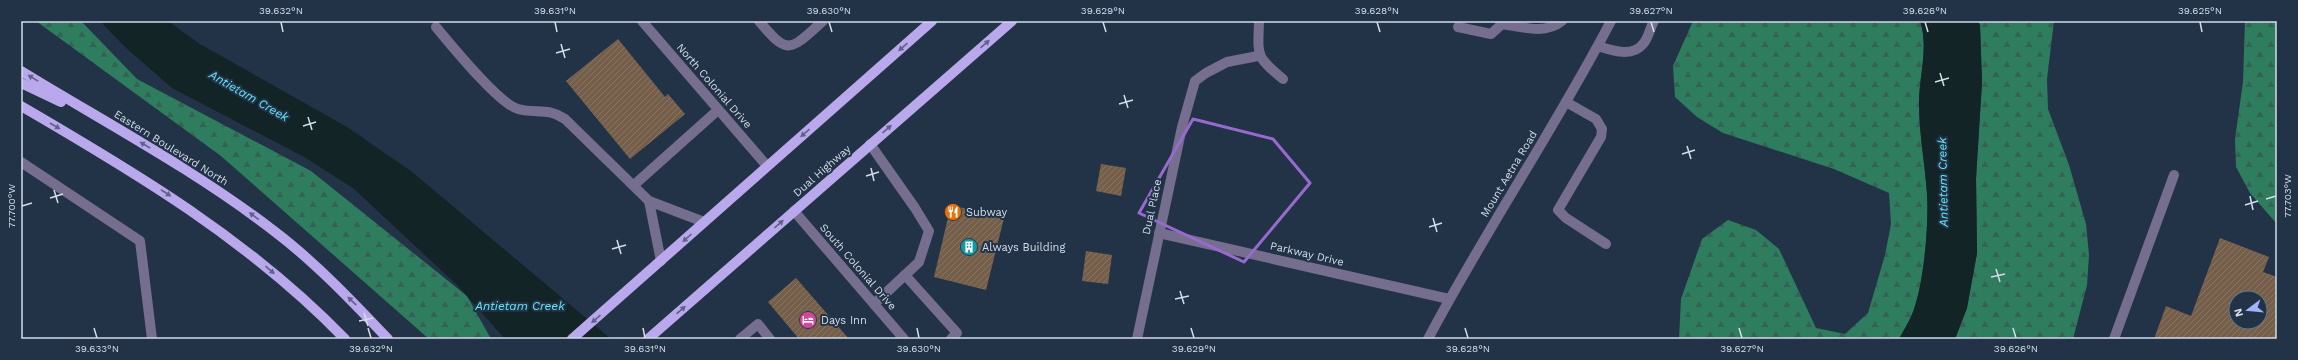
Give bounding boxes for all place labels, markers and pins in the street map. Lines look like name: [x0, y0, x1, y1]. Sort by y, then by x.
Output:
restaurant icon: Subway: [943, 202, 963, 222]
place label: Subway: [966, 206, 1007, 219]
building icon: Always Building: [959, 237, 979, 257]
place label: Always Building: [982, 241, 1065, 254]
hotel icon: Days Inn: [798, 310, 818, 330]
place label: Days Inn: [821, 314, 867, 327]

